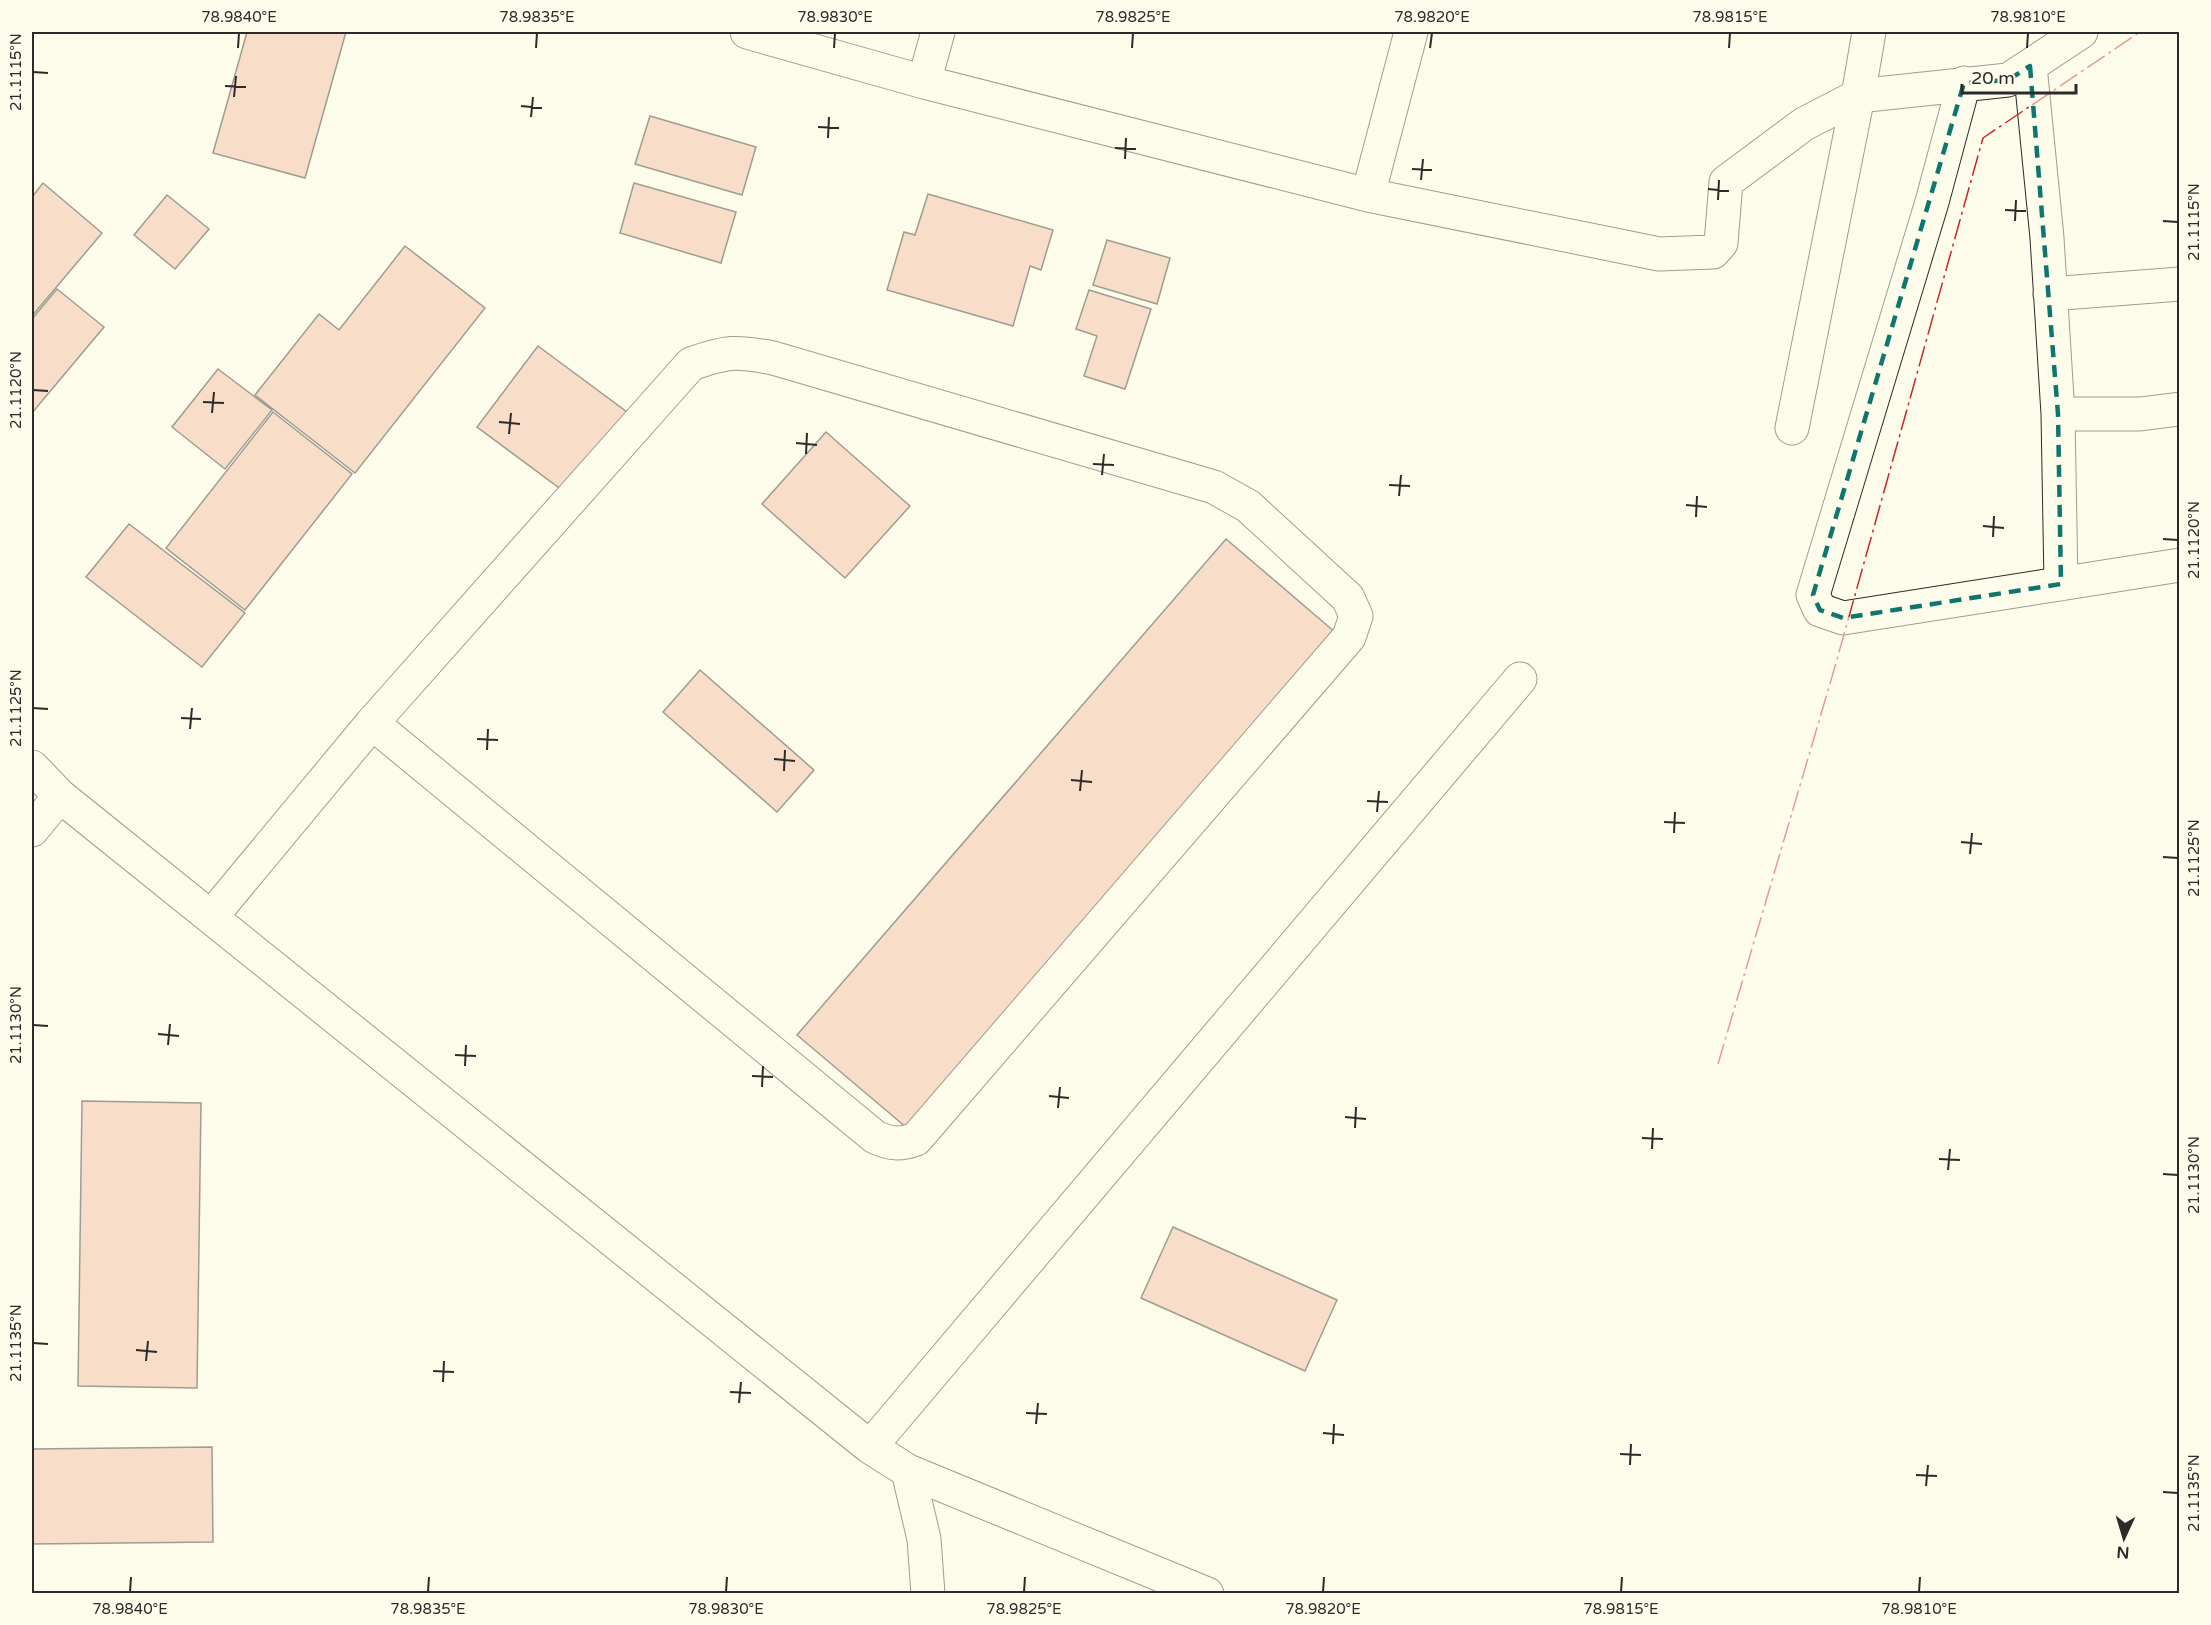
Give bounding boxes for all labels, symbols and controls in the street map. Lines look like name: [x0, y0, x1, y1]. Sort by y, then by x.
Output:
text: 78.9840°E: [201, 8, 277, 26]
text: 78.9835°E: [499, 8, 575, 26]
text: 78.9830°E: [797, 8, 873, 26]
text: 78.9825°E: [1095, 8, 1171, 26]
text: 78.9820°E: [1394, 8, 1470, 26]
text: 78.9815°E: [1692, 8, 1768, 26]
text: 78.9810°E: [1990, 8, 2066, 26]
text: 21.1115°N: [7, 33, 25, 111]
scale bar: [1962, 57, 2076, 95]
text: 20 m: [1971, 67, 2015, 89]
text: 21.1115°N: [2185, 183, 2203, 261]
text: 21.1120°N: [7, 351, 25, 429]
text: 21.1120°N: [2185, 501, 2203, 579]
text: 21.1125°N: [7, 669, 25, 747]
text: 21.1125°N: [2185, 819, 2203, 897]
text: 21.1130°N: [7, 986, 25, 1064]
text: 21.1130°N: [2185, 1136, 2203, 1214]
text: 21.1135°N: [7, 1304, 25, 1382]
text: 21.1135°N: [2185, 1454, 2203, 1532]
north arrow: [2094, 1508, 2154, 1568]
text: N: [2116, 1542, 2130, 1562]
text: 78.9840°E: [92, 1600, 168, 1618]
text: 78.9835°E: [390, 1600, 466, 1618]
text: 78.9830°E: [688, 1600, 764, 1618]
text: 78.9825°E: [986, 1600, 1062, 1618]
text: 78.9820°E: [1285, 1600, 1361, 1618]
text: 78.9815°E: [1583, 1600, 1659, 1618]
text: 78.9810°E: [1881, 1600, 1957, 1618]

